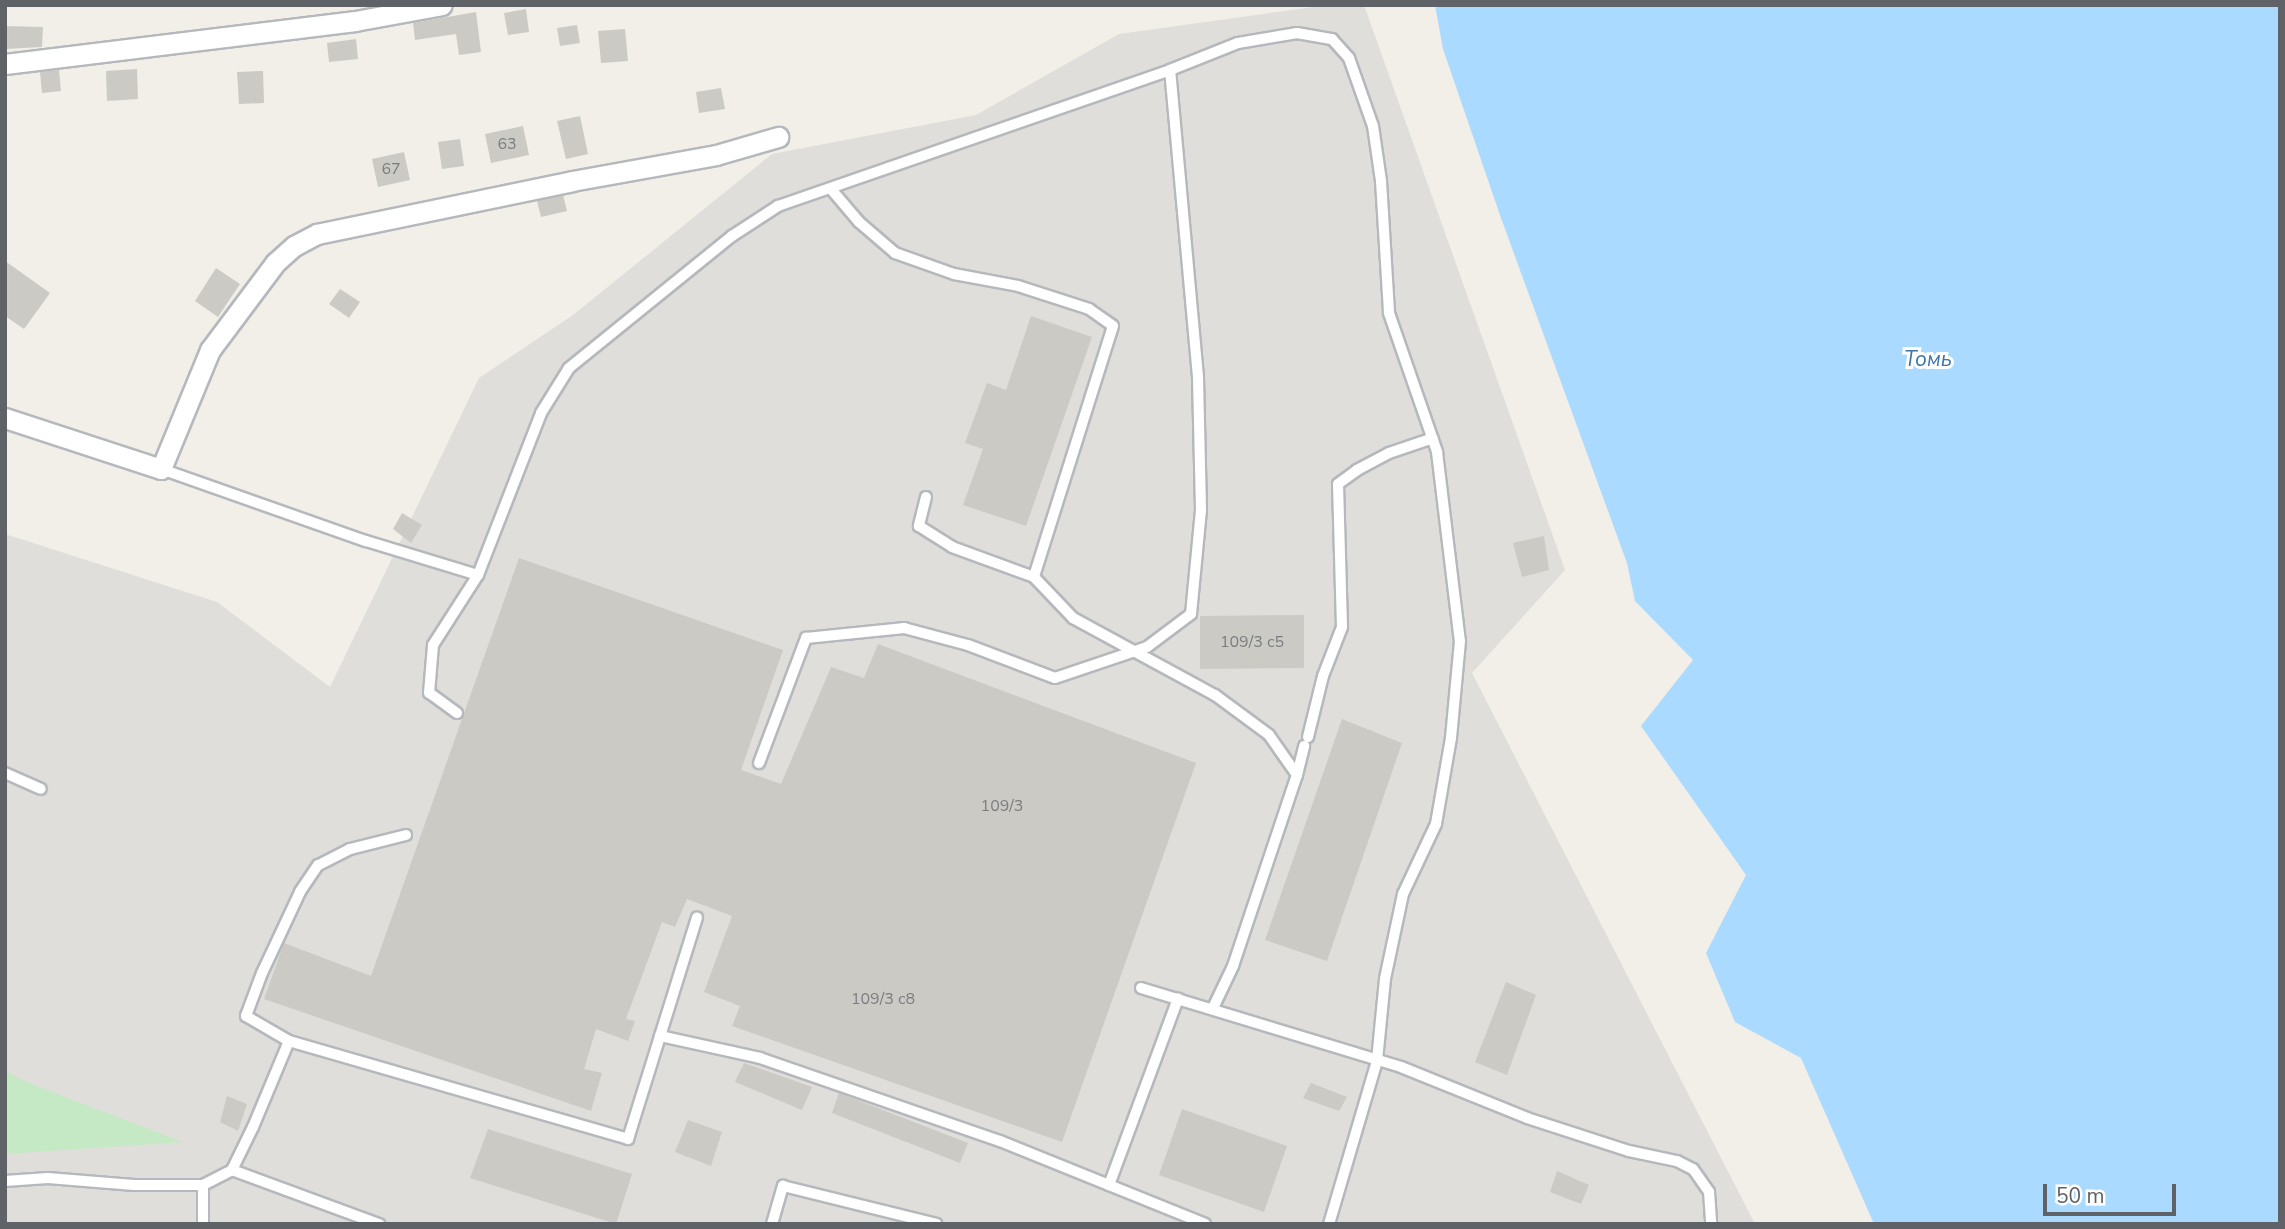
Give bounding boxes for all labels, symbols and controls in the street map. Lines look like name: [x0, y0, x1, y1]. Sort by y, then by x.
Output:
house number: 63: [497, 134, 517, 154]
house number: 67: [381, 159, 401, 179]
water label: Томь: [1904, 346, 1952, 372]
house number: 109/3 с5: [1220, 632, 1284, 652]
house number: 109/3: [981, 796, 1023, 816]
house number: 109/3 с8: [851, 989, 915, 1009]
scale bar: [2047, 1170, 2180, 1214]
text: 50 m: [2056, 1182, 2105, 1210]

